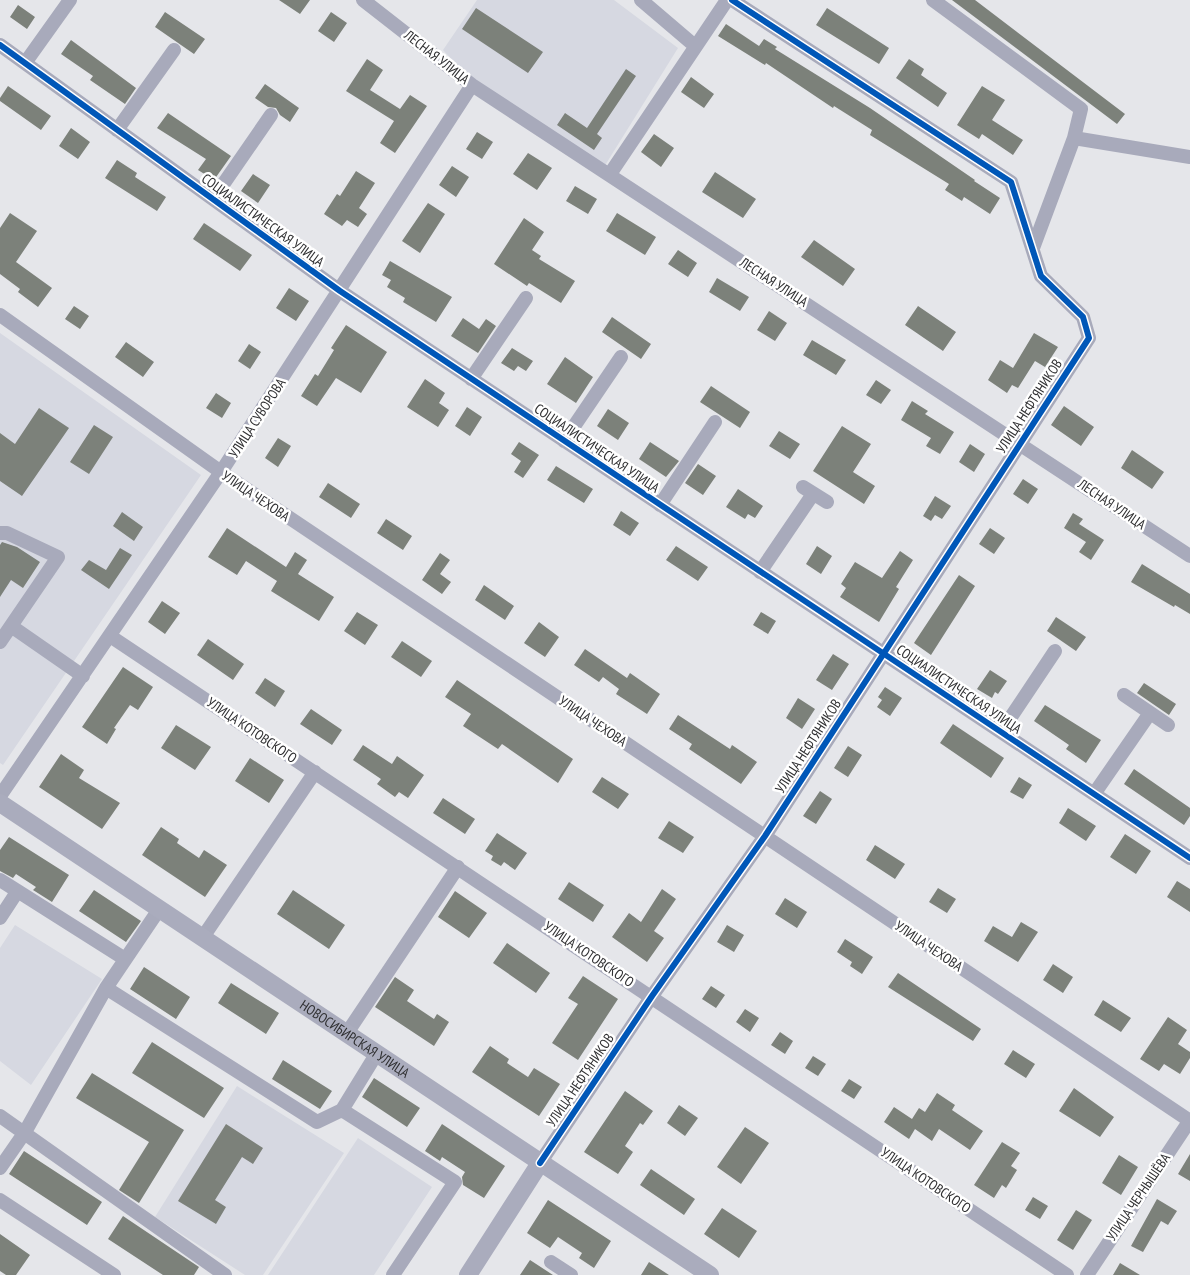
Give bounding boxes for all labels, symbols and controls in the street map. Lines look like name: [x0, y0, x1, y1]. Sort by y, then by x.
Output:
street label: ЛЕСНАЯ УЛИЦА: [400, 25, 473, 88]
street label: СОЦИАЛИСТИЧЕСКАЯ УЛИЦА: [198, 169, 328, 271]
street label: ЛЕСНАЯ УЛИЦА: [736, 253, 812, 311]
street label: УЛИЦА НЕФТЯНИКОВ: [992, 356, 1066, 456]
street label: УЛИЦА СУВОРОВА: [225, 374, 290, 461]
street label: СОЦИАЛИСТИЧЕСКАЯ УЛИЦА: [531, 399, 663, 497]
street label: УЛИЦА ЧЕХОВА: [219, 467, 294, 526]
street label: ЛЕСНАЯ УЛИЦА: [1074, 474, 1150, 533]
street label: СОЦИАЛИСТИЧЕСКАЯ УЛИЦА: [893, 640, 1025, 738]
street label: УЛИЦА ЧЕХОВА: [556, 692, 631, 751]
street label: УЛИЦА КОТОВСКОГО: [204, 693, 301, 767]
street label: УЛИЦА НЕФТЯНИКОВ: [771, 696, 845, 796]
street label: УЛИЦА КОТОВСКОГО: [541, 917, 638, 991]
street label: УЛИЦА ЧЕХОВА: [892, 917, 967, 976]
street label: НОВОСИБИРСКАЯ УЛИЦА: [297, 996, 413, 1082]
street label: УЛИЦА НЕФТЯНИКОВ: [542, 1030, 618, 1130]
street label: УЛИЦА КОТОВСКОГО: [878, 1143, 975, 1217]
street label: УЛИЦА ЧЕРНЫШЁВА: [1102, 1149, 1174, 1244]

